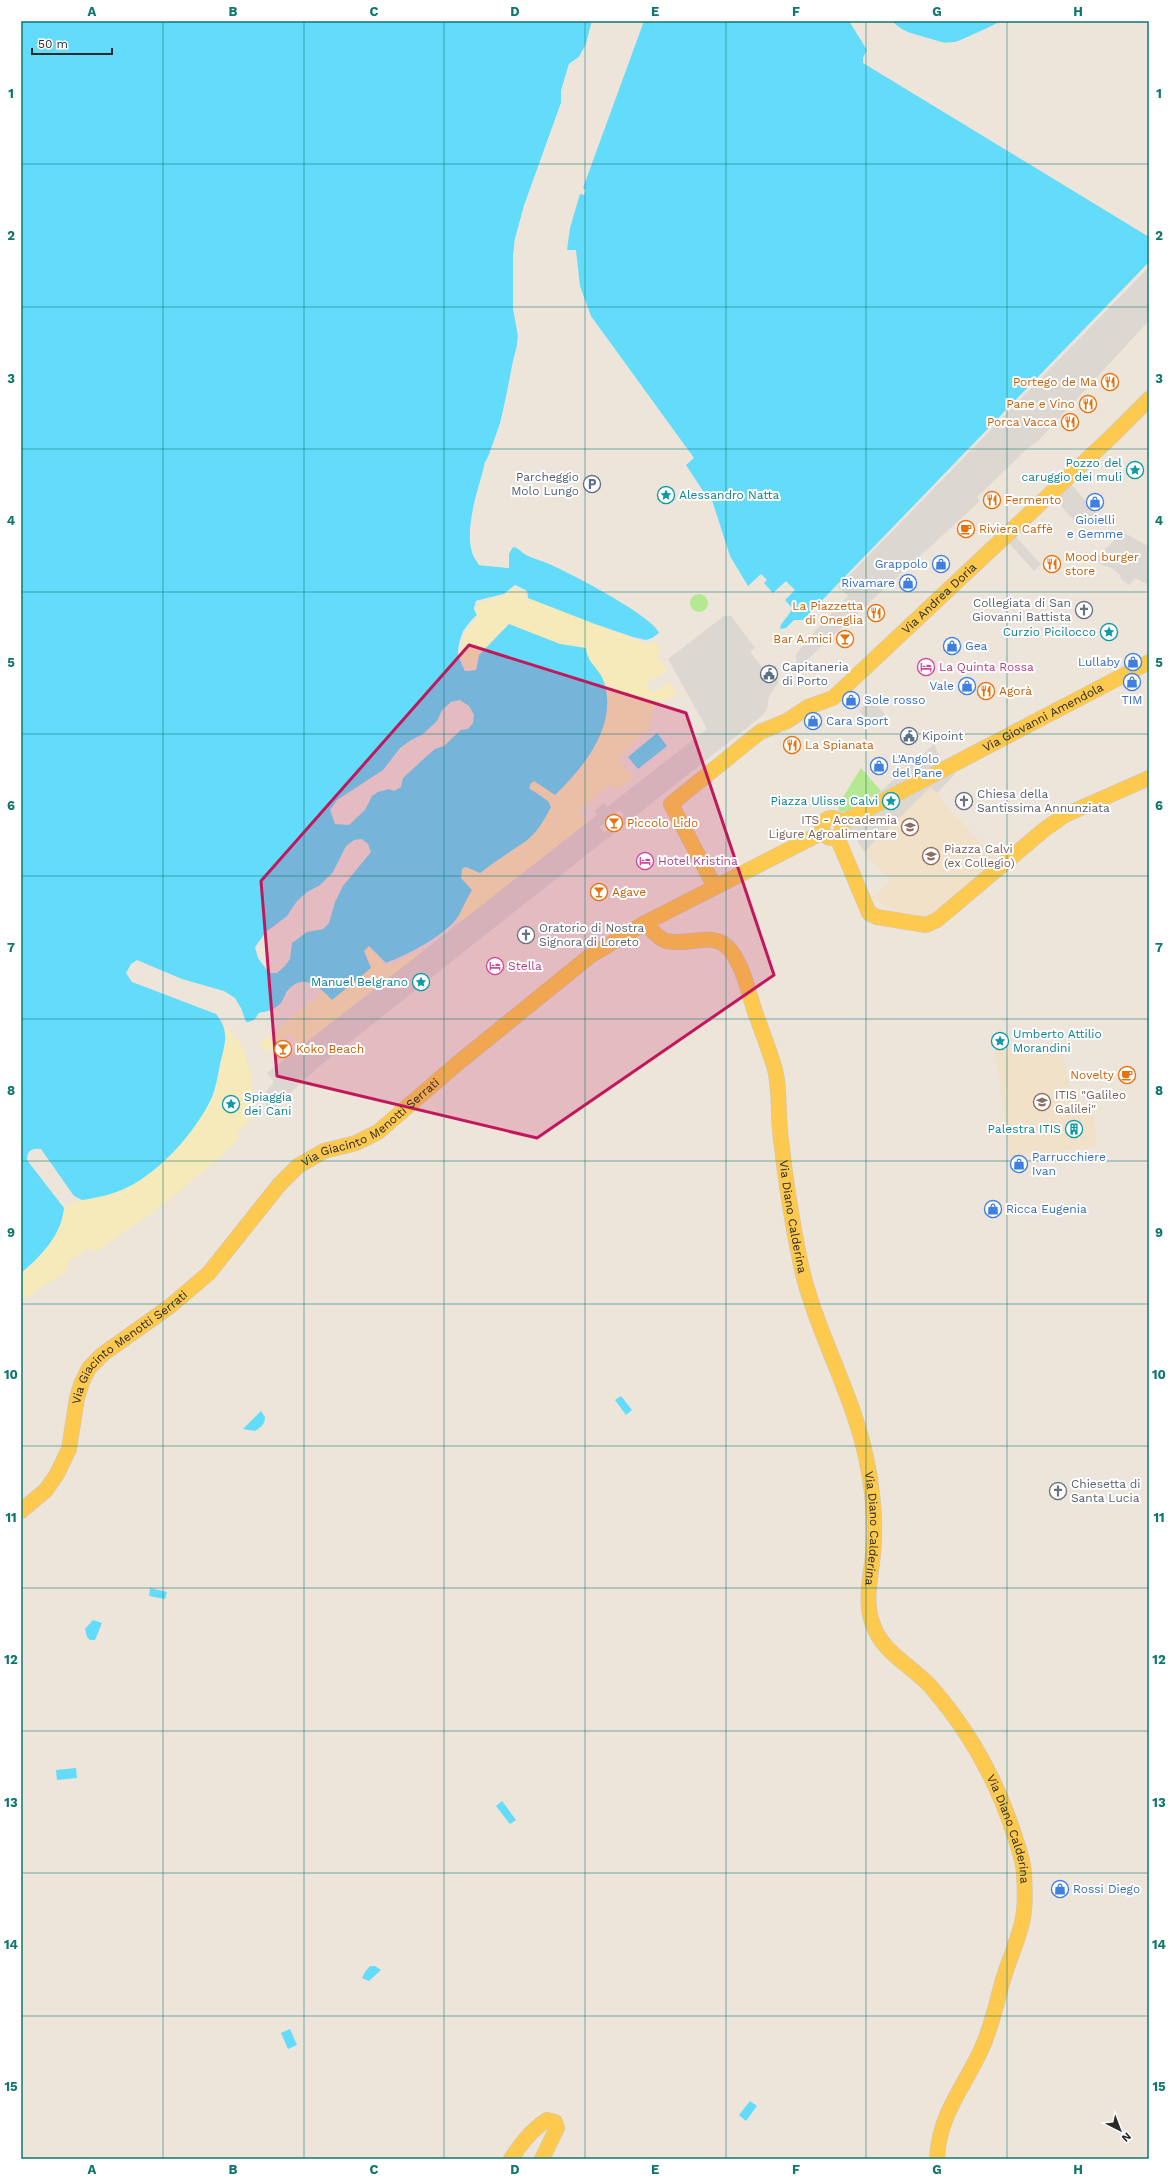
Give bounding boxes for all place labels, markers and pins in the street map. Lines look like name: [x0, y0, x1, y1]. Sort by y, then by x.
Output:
restaurant icon: Portego de Ma: [1100, 372, 1120, 392]
place label: Portego de Ma: [1013, 375, 1097, 389]
restaurant icon: Pane e Vino: [1078, 394, 1098, 414]
place label: Pane e Vino: [1006, 397, 1075, 411]
restaurant icon: Porca Vacca: [1060, 412, 1080, 432]
place label: Porca Vacca: [987, 415, 1057, 429]
place label: Pozzo del caruggio dei muli: [1021, 456, 1122, 484]
place icon: Pozzo del caruggio dei muli: [1125, 460, 1145, 480]
place label: Parcheggio Molo Lungo: [511, 470, 579, 498]
parking icon: Parcheggio Molo Lungo: [582, 474, 602, 494]
place icon: Alessandro Natta: [656, 485, 676, 505]
place label: Alessandro Natta: [679, 488, 779, 502]
restaurant icon: Fermento: [982, 490, 1002, 510]
shop icon: Gioielli e Gemme: [1085, 492, 1105, 512]
place label: Fermento: [1005, 493, 1061, 507]
place label: Gioielli e Gemme: [1067, 513, 1123, 541]
cafe icon: Riviera Caffè: [956, 519, 976, 539]
place label: Riviera Caffè: [979, 522, 1053, 536]
place label: Mood burger store: [1065, 550, 1139, 578]
shop icon: Grappolo: [931, 554, 951, 574]
restaurant icon: Mood burger store: [1042, 554, 1062, 574]
place label: Grappolo: [875, 557, 928, 571]
shop icon: Rivamare: [898, 573, 918, 593]
place label: Rivamare: [841, 576, 895, 590]
place label: Collegiata di San Giovanni Battista: [972, 596, 1071, 624]
place label: La Piazzetta di Oneglia: [792, 599, 863, 627]
church icon: Collegiata di San Giovanni Battista: [1074, 600, 1094, 620]
restaurant icon: La Piazzetta di Oneglia: [866, 603, 886, 623]
place icon: Curzio Picilocco: [1099, 622, 1119, 642]
place label: Curzio Picilocco: [1003, 625, 1096, 639]
bar icon: Bar A.mici: [835, 629, 855, 649]
place label: Bar A.mici: [773, 632, 832, 646]
shop icon: Gea: [942, 636, 962, 656]
place label: Gea: [965, 639, 988, 653]
shop icon: Lullaby: [1123, 652, 1143, 672]
place label: Lullaby: [1078, 655, 1121, 669]
hotel icon: La Quinta Rossa: [916, 657, 936, 677]
place label: Capitaneria di Porto: [782, 660, 849, 688]
place label: La Quinta Rossa: [939, 660, 1034, 674]
public building icon: Capitaneria di Porto: [759, 664, 779, 684]
shop icon: TIM: [1122, 672, 1142, 692]
shop icon: Vale: [957, 676, 977, 696]
place label: Vale: [930, 679, 954, 693]
restaurant icon: Agorà: [976, 681, 996, 701]
place label: Agorà: [999, 684, 1032, 698]
shop icon: Sole rosso: [841, 690, 861, 710]
place label: Sole rosso: [864, 693, 925, 707]
place label: TIM: [1121, 693, 1143, 707]
shop icon: Cara Sport: [803, 711, 823, 731]
place label: Cara Sport: [826, 714, 888, 728]
public building icon: Kipoint: [899, 726, 919, 746]
place label: Kipoint: [922, 729, 963, 743]
restaurant icon: La Spianata: [782, 735, 802, 755]
place label: La Spianata: [805, 738, 874, 752]
place label: L'Angolo del Pane: [892, 752, 942, 780]
shop icon: L'Angolo del Pane: [869, 756, 889, 776]
place label: Chiesa della Santissima Annunziata: [977, 787, 1110, 815]
place icon: Piazza Ulisse Calvi: [881, 791, 901, 811]
church icon: Chiesa della Santissima Annunziata: [954, 791, 974, 811]
place label: Piazza Ulisse Calvi: [770, 794, 878, 808]
bar icon: Piccolo Lido: [604, 813, 624, 833]
place label: ITS - Accademia Ligure Agroalimentare: [769, 813, 897, 841]
place label: Piccolo Lido: [627, 816, 698, 830]
school or university icon: ITS - Accademia Ligure Agroalimentare: [900, 817, 920, 837]
place label: Piazza Calvi (ex Collegio): [944, 842, 1015, 870]
school or university icon: Piazza Calvi (ex Collegio): [921, 846, 941, 866]
hotel icon: Hotel Kristina: [635, 851, 655, 871]
place label: Hotel Kristina: [658, 854, 738, 868]
bar icon: Agave: [589, 882, 609, 902]
place label: Agave: [612, 885, 646, 899]
place label: Oratorio di Nostra Signora di Loreto: [539, 921, 645, 949]
church icon: Oratorio di Nostra Signora di Loreto: [516, 925, 536, 945]
hotel icon: Stella: [485, 956, 505, 976]
place label: Stella: [508, 959, 542, 973]
place icon: Manuel Belgrano: [411, 972, 431, 992]
place label: Manuel Belgrano: [311, 975, 408, 989]
place label: Umberto Attilio Morandini: [1013, 1027, 1102, 1055]
place icon: Umberto Attilio Morandini: [990, 1031, 1010, 1051]
bar icon: Koko Beach: [273, 1039, 293, 1059]
place label: Koko Beach: [296, 1042, 364, 1056]
cafe icon: Novelty: [1117, 1065, 1137, 1085]
place label: Novelty: [1070, 1068, 1115, 1082]
place label: ITIS "Galileo Galilei": [1055, 1088, 1126, 1116]
place label: Spiaggia dei Cani: [244, 1090, 292, 1118]
school or university icon: ITIS "Galileo Galilei": [1032, 1092, 1052, 1112]
place icon: Spiaggia dei Cani: [221, 1094, 241, 1114]
building icon: Palestra ITIS: [1064, 1119, 1084, 1139]
place label: Palestra ITIS: [988, 1122, 1061, 1136]
place label: Parrucchiere Ivan: [1032, 1150, 1106, 1178]
shop icon: Parrucchiere Ivan: [1009, 1154, 1029, 1174]
shop icon: Ricca Eugenia: [983, 1199, 1003, 1219]
place label: Ricca Eugenia: [1006, 1202, 1087, 1216]
place label: Chiesetta di Santa Lucia: [1071, 1477, 1140, 1505]
church icon: Chiesetta di Santa Lucia: [1048, 1481, 1068, 1501]
shop icon: Rossi Diego: [1050, 1879, 1070, 1899]
place label: Rossi Diego: [1073, 1882, 1140, 1896]

